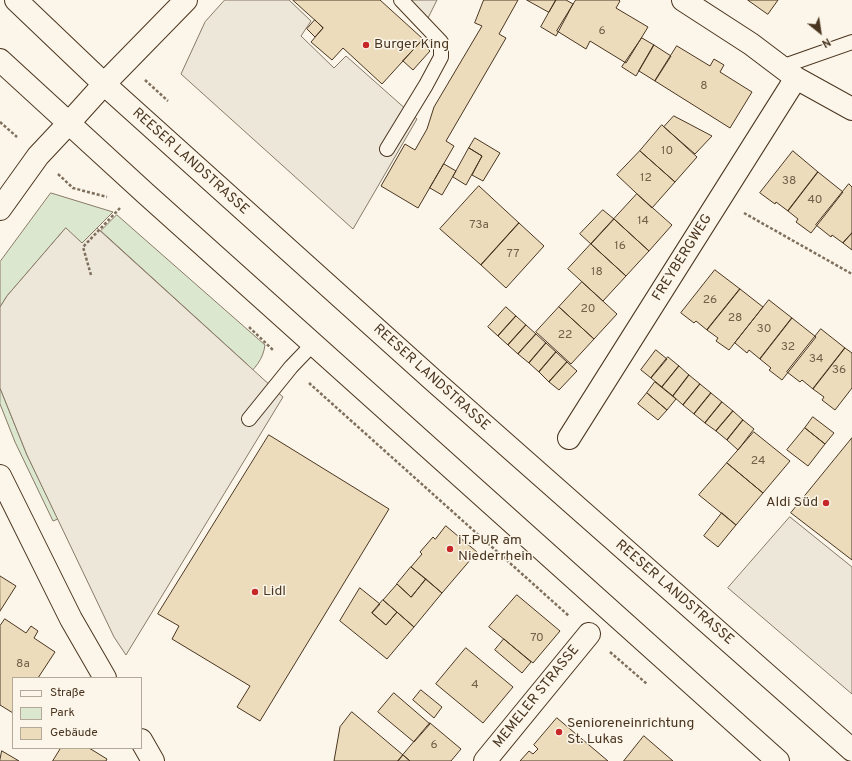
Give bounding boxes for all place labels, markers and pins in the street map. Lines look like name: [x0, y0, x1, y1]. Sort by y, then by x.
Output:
place label: Burger King: [374, 37, 449, 53]
marker: Burger King: [361, 40, 371, 50]
place label: Aldi Süd: [766, 495, 818, 511]
marker: Aldi Süd: [821, 498, 831, 508]
place label: iT.PUR am Niederrhein: [458, 533, 533, 566]
marker: iT.PUR am Niederrhein: [445, 544, 455, 554]
place label: Lidl: [263, 584, 286, 600]
marker: Lidl: [250, 587, 260, 597]
place label: Senioreneinrichtung St. Lukas: [567, 716, 694, 748]
marker: Senioreneinrichtung St. Lukas: [554, 727, 564, 737]

